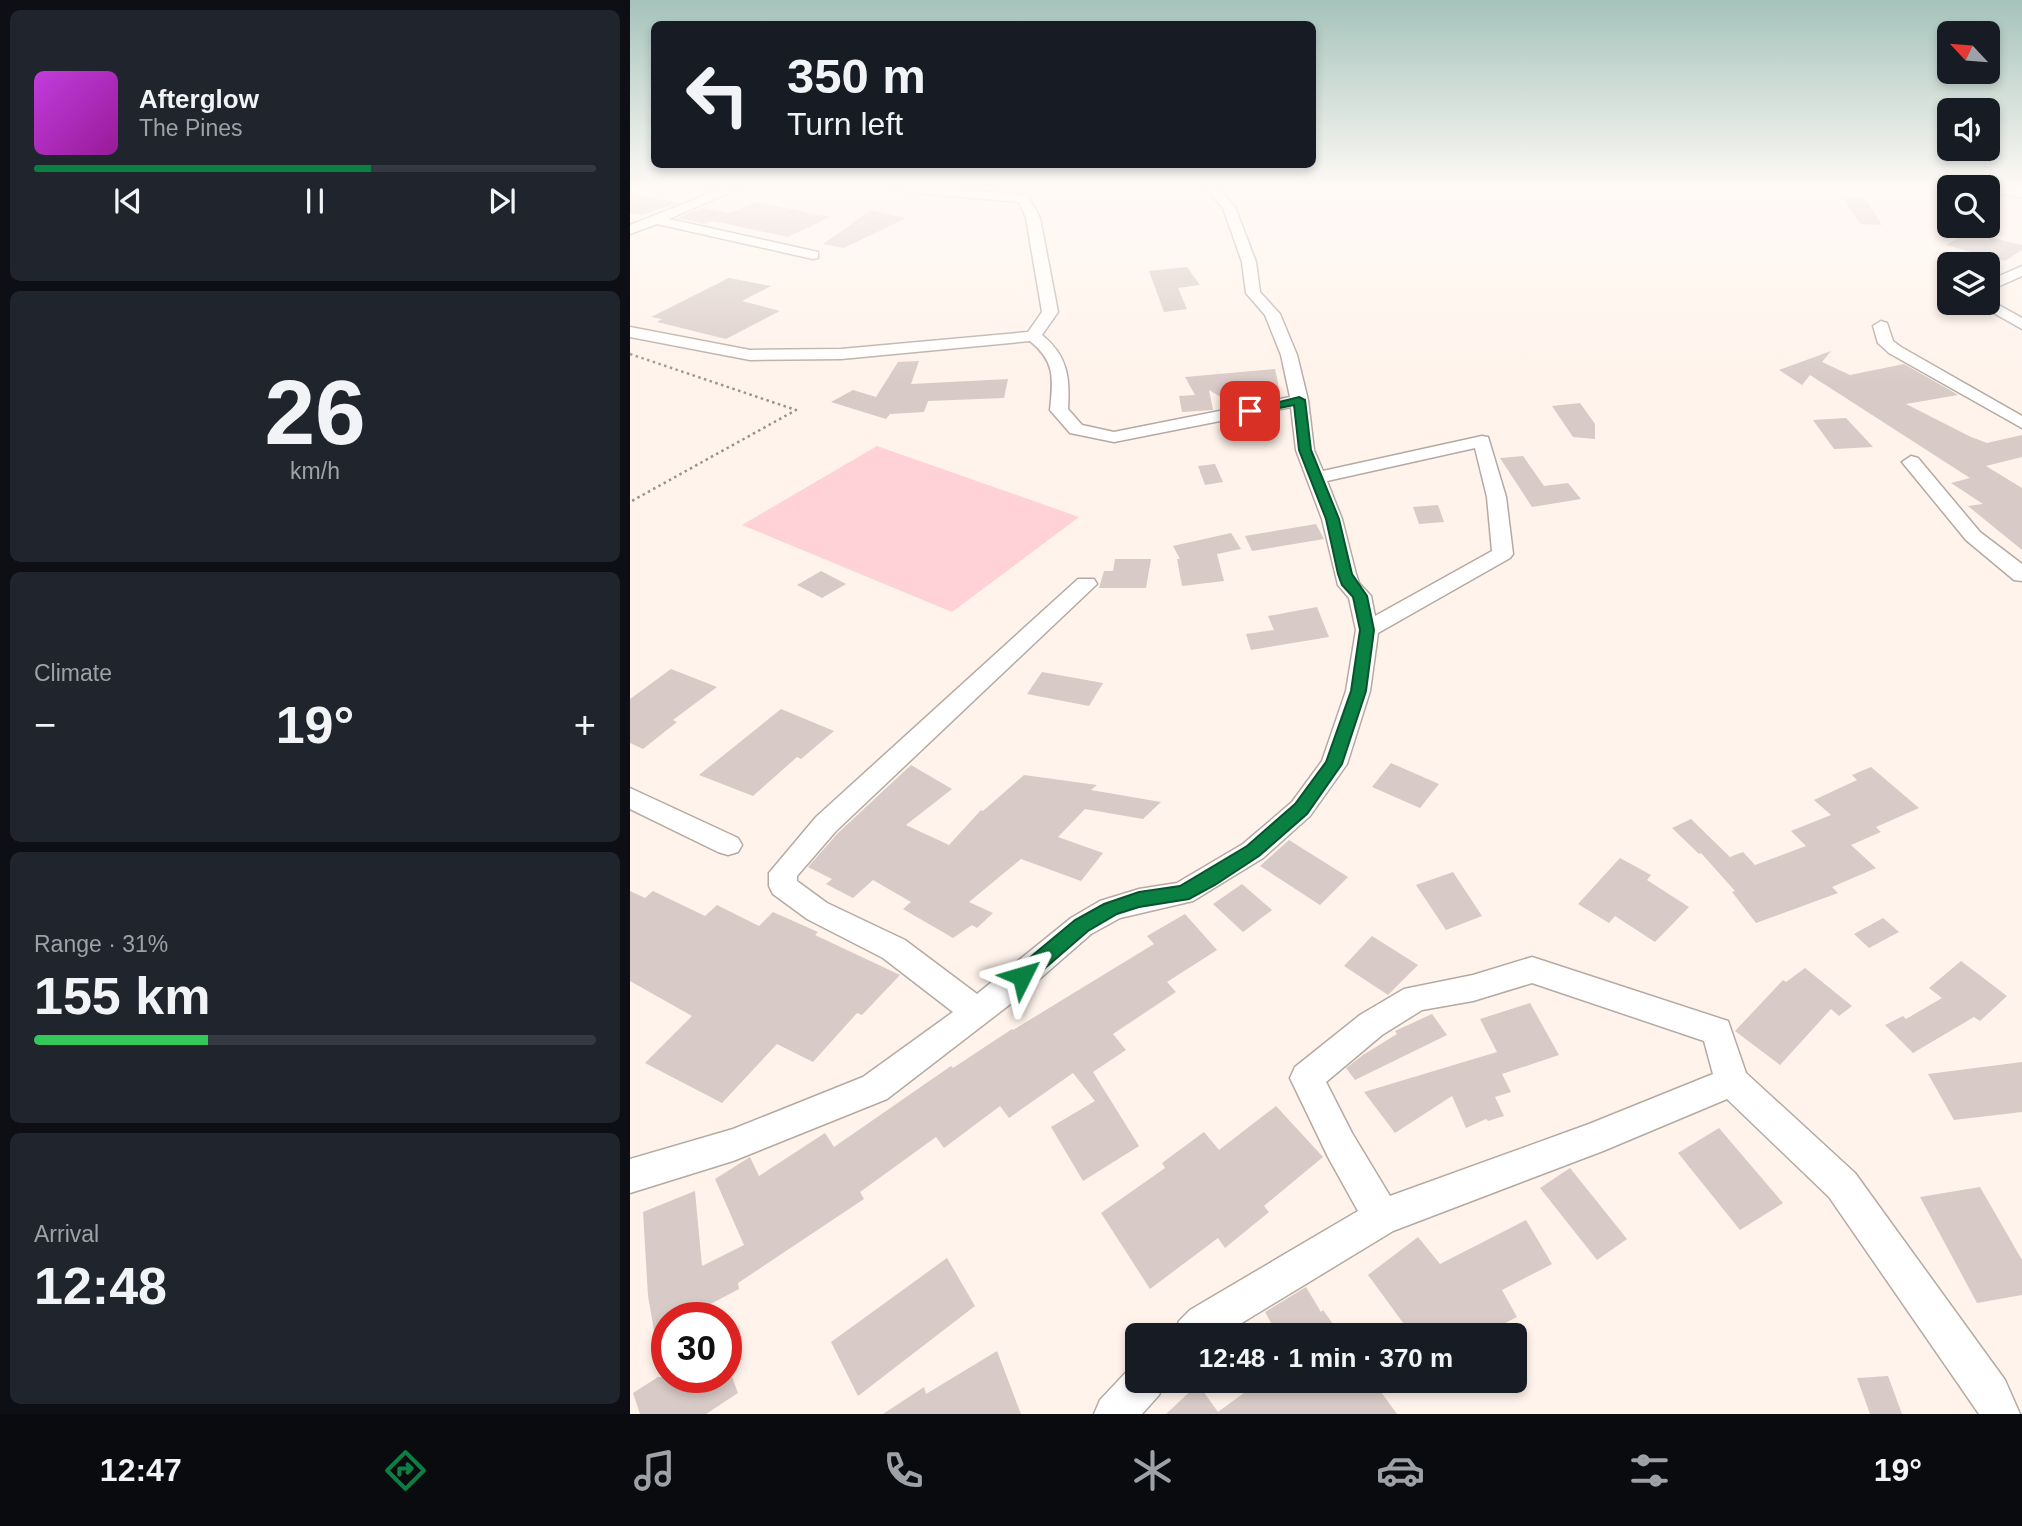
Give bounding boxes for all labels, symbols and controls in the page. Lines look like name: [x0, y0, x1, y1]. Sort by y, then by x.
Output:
north arrow: [1937, 21, 2000, 84]
map controls: [1937, 21, 2000, 315]
icon: left: [672, 49, 763, 140]
text: 350 m: [787, 49, 926, 103]
text: Afterglow: [139, 84, 259, 114]
button: sound: [1937, 98, 2000, 161]
text: Turn left: [787, 106, 903, 142]
text: The Pines: [139, 115, 243, 141]
button: search: [1937, 175, 2000, 238]
icon: previous: [109, 182, 147, 220]
icon: pause: [296, 182, 334, 220]
icon: next: [483, 182, 521, 220]
button: layers: [1937, 252, 2000, 315]
text: 26: [264, 362, 366, 463]
pin: [1220, 381, 1280, 441]
icon: arrive: [1231, 392, 1269, 430]
text: km/h: [290, 458, 340, 484]
text: Climate: [34, 660, 112, 686]
text: 19°: [276, 696, 354, 754]
text: −: [34, 704, 56, 746]
text: +: [574, 704, 596, 746]
text: Range · 31%: [34, 931, 168, 957]
position arrow: [985, 939, 1059, 1013]
text: 155 km: [34, 967, 210, 1025]
text: Arrival: [34, 1221, 99, 1247]
text: 12:48: [34, 1257, 167, 1315]
speed limit sign: 30: [651, 1302, 742, 1393]
text: 12:48 · 1 min · 370 m: [1199, 1343, 1453, 1373]
icon: directions: [381, 1446, 430, 1495]
icon: music: [630, 1446, 679, 1495]
icon: phone: [879, 1446, 928, 1495]
icon: climate: [1128, 1446, 1177, 1495]
icon: car: [1376, 1446, 1425, 1495]
icon: filters: [1625, 1446, 1674, 1495]
text: 12:47: [100, 1452, 182, 1488]
text: 19°: [1874, 1452, 1922, 1488]

